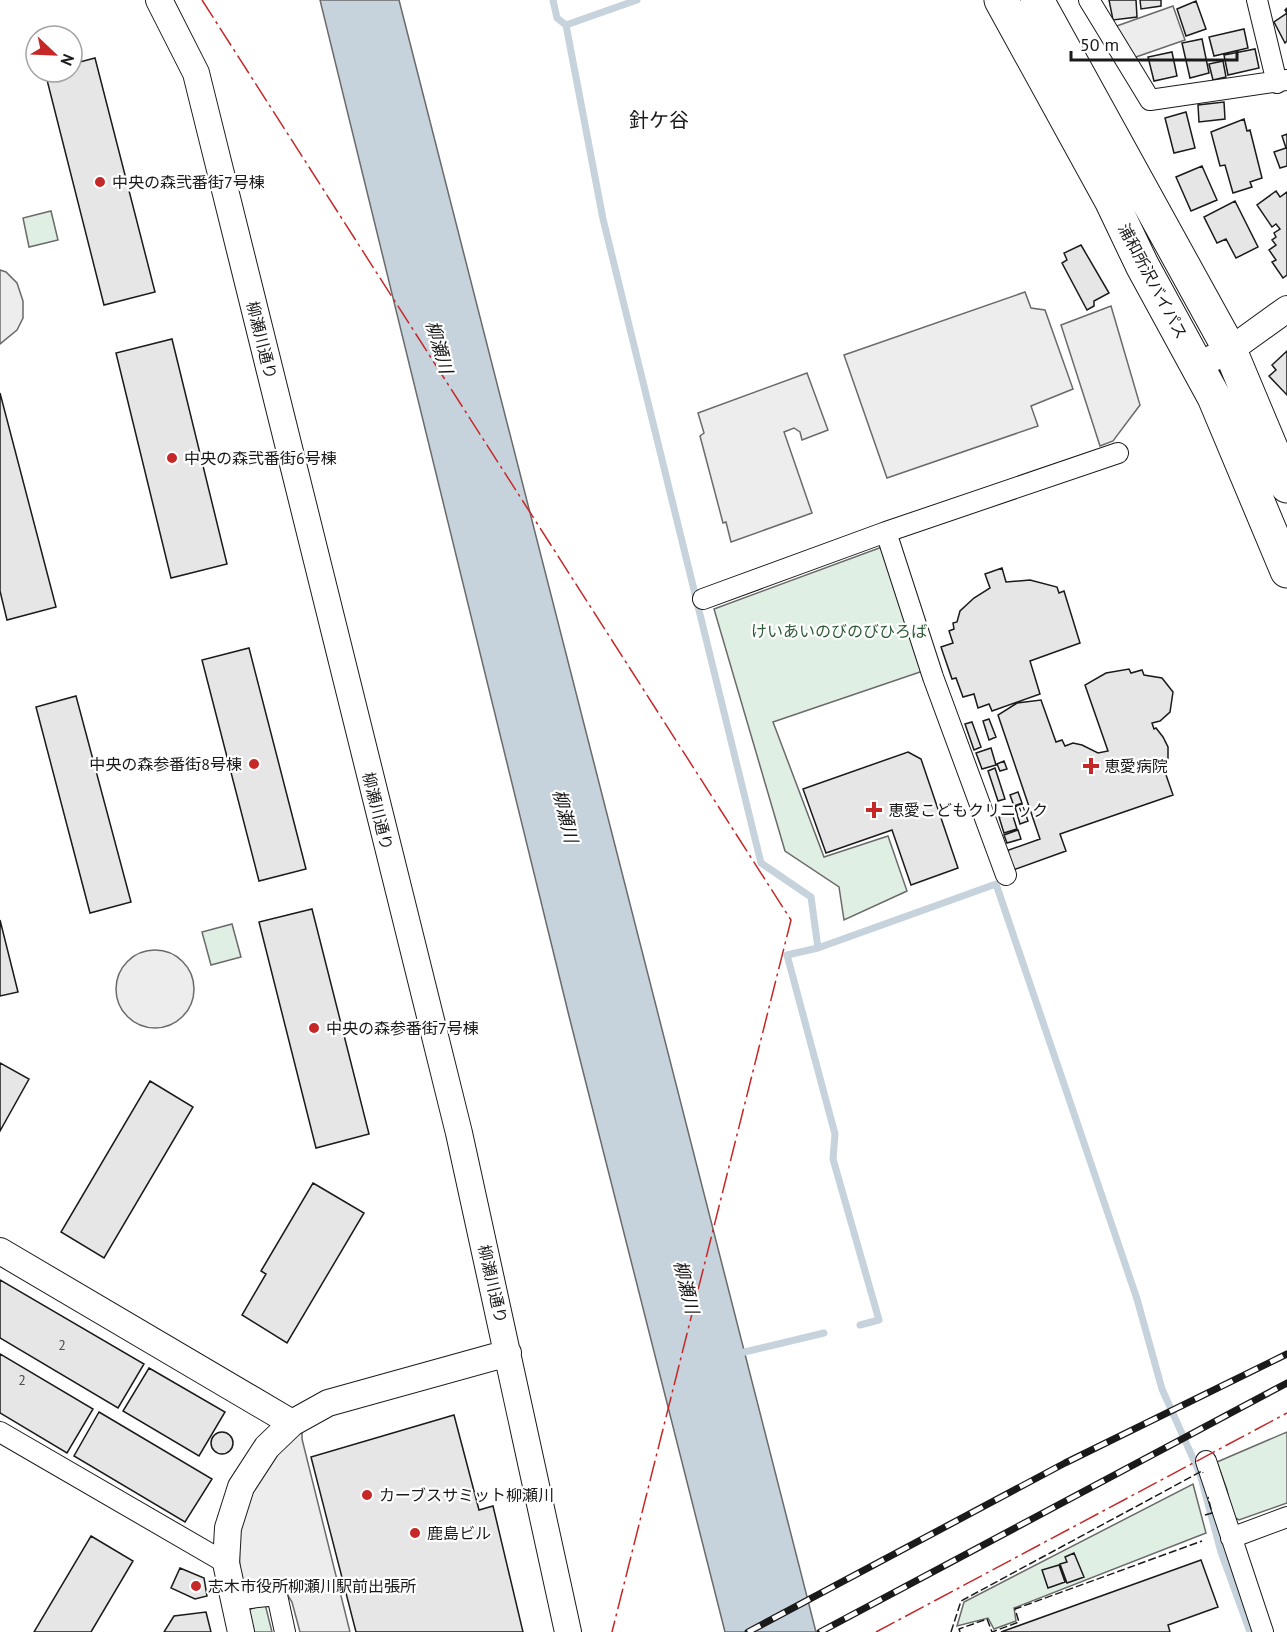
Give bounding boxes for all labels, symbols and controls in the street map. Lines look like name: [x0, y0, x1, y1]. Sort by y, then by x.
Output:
north arrow: [24, 24, 84, 84]
scale bar: [1071, 24, 1238, 62]
text: 50 m: [1080, 33, 1119, 56]
text: N: [57, 51, 79, 69]
district label: 針ケ谷: [629, 107, 689, 133]
place label: 中央の森弐番街7号棟: [112, 172, 265, 192]
marker: 中央の森弐番街7号棟: [93, 175, 107, 189]
street label: 浦和所沢バイパス: [1114, 220, 1192, 342]
street label: 柳瀬川通り: [243, 299, 281, 381]
water label: 柳瀬川: [421, 318, 459, 378]
place label: 中央の森弐番街6号棟: [184, 448, 337, 468]
marker: 中央の森弐番街6号棟: [165, 451, 179, 465]
park label: けいあいのびのびひろば: [751, 621, 927, 641]
place label: 中央の森参番街8号棟: [89, 754, 242, 774]
place label: 恵愛病院: [1104, 756, 1168, 776]
marker: 中央の森参番街8号棟: [247, 757, 261, 771]
marker: 恵愛病院: [1082, 757, 1100, 775]
street label: 柳瀬川通り: [359, 770, 397, 852]
water label: 柳瀬川: [548, 787, 584, 847]
place label: 恵愛こどもクリニック: [888, 800, 1048, 820]
marker: 恵愛こどもクリニック: [865, 801, 883, 819]
place label: 中央の森参番街7号棟: [326, 1018, 479, 1038]
marker: 中央の森参番街7号棟: [307, 1021, 321, 1035]
street label: 柳瀬川通り: [474, 1243, 512, 1325]
water label: 柳瀬川: [669, 1258, 705, 1318]
house number: 2: [58, 1336, 66, 1354]
house number: 2: [18, 1371, 26, 1389]
place label: カーブスサミット柳瀬川: [379, 1485, 554, 1505]
marker: カーブスサミット柳瀬川: [360, 1488, 374, 1502]
place label: 鹿島ビル: [427, 1523, 491, 1543]
marker: 鹿島ビル: [408, 1526, 422, 1540]
place label: 志木市役所柳瀬川駅前出張所: [208, 1576, 416, 1596]
marker: 志木市役所柳瀬川駅前出張所: [189, 1579, 203, 1593]

